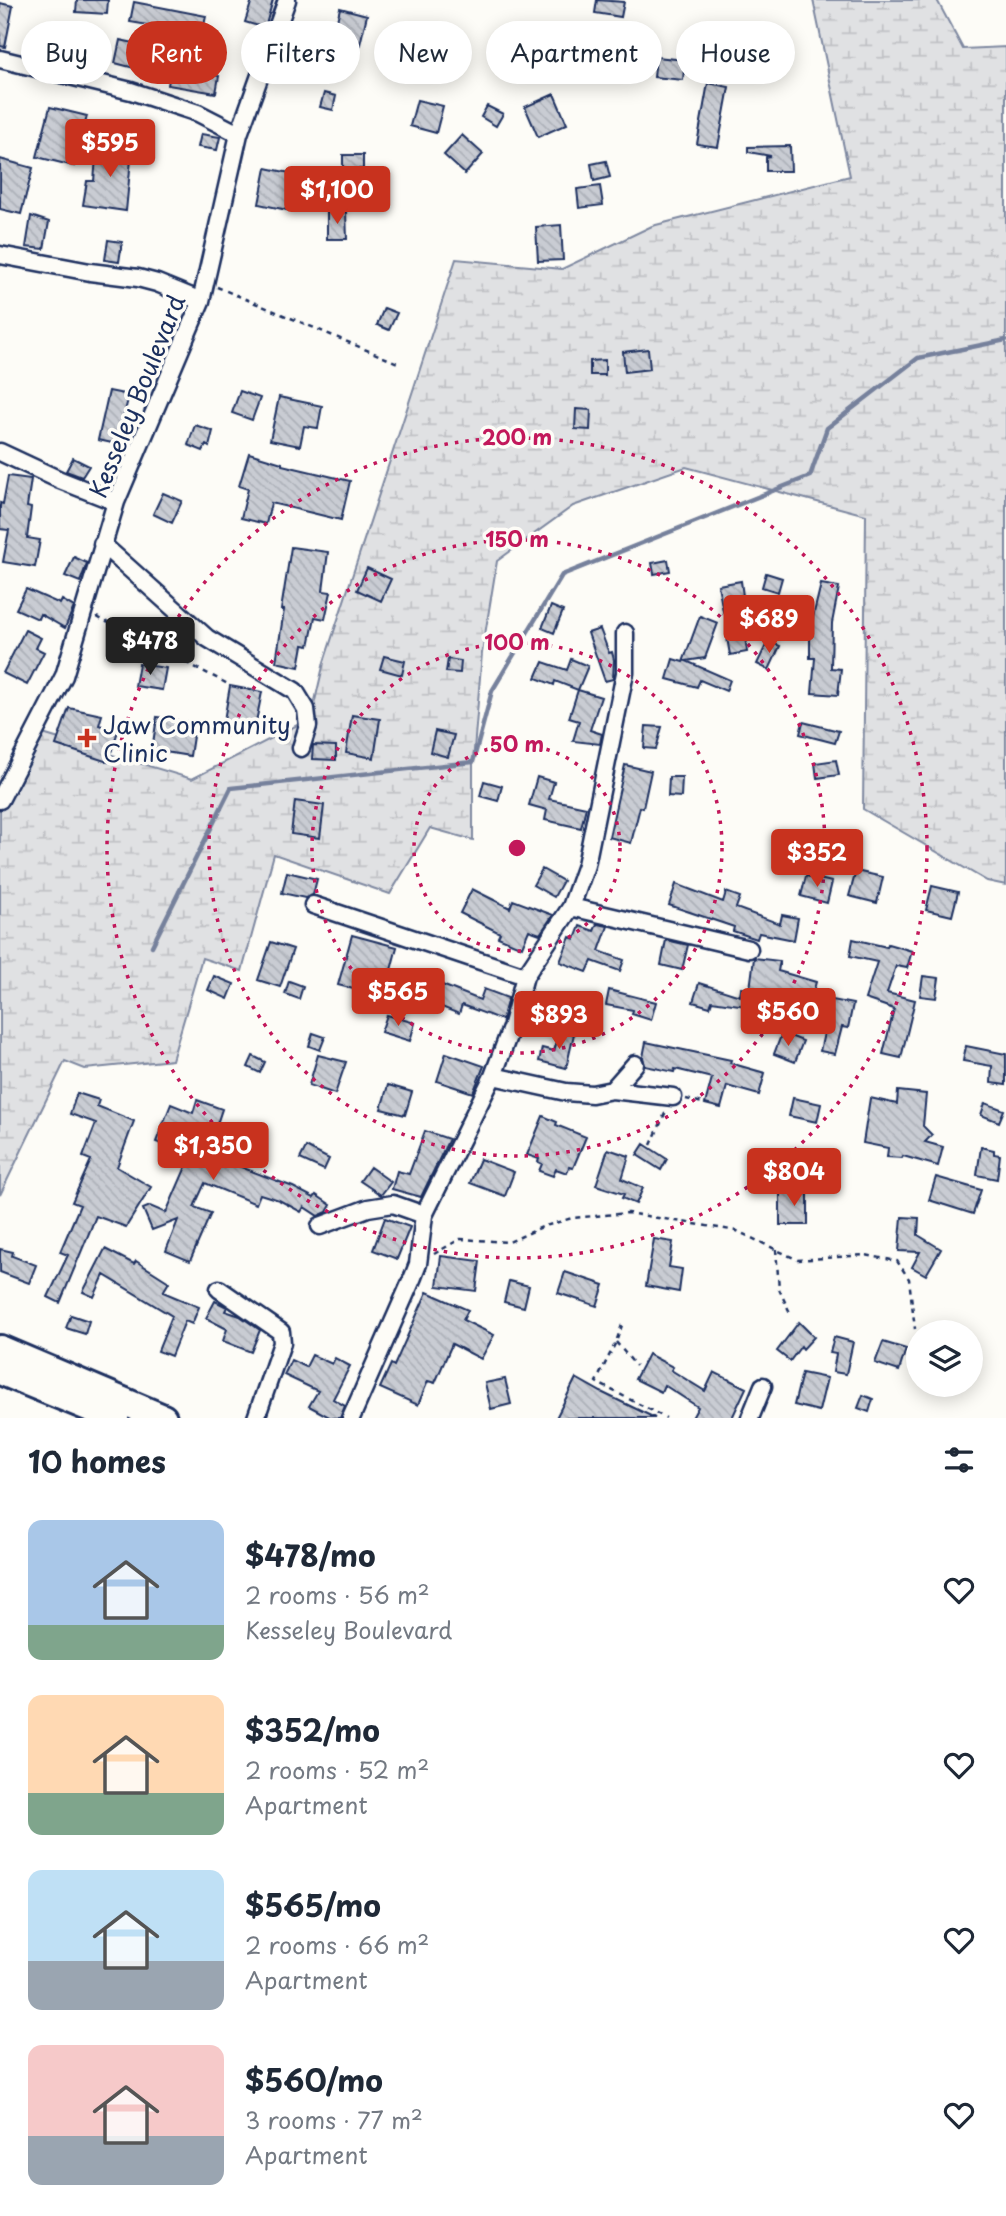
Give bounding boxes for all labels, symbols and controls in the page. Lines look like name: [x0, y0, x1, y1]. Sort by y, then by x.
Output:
chip: Buy: [21, 21, 112, 84]
chip: Rent: [126, 21, 227, 84]
chip: Filters: [241, 21, 360, 84]
chip: New: [374, 21, 472, 84]
chip: Apartment: [486, 21, 662, 84]
chip: House: [676, 21, 795, 84]
pin: $595: [69, 120, 151, 179]
text: $595: [81, 124, 139, 159]
pin: $1,100: [280, 166, 394, 226]
text: $1,100: [300, 171, 374, 206]
street label: Kesseley Boulevard: [79, 289, 193, 503]
text: 200 m: [482, 420, 552, 452]
text: 150 m: [485, 522, 549, 554]
pin: $689: [728, 596, 810, 655]
text: $689: [740, 600, 798, 635]
pin: $478: [109, 618, 191, 677]
text: $478: [122, 622, 178, 657]
text: 100 m: [484, 625, 550, 657]
place label: Jaw Community Clinic: [103, 706, 291, 770]
text: 50 m: [490, 727, 544, 759]
marker: Jaw Community Clinic: [77, 728, 97, 748]
pin: $352: [776, 830, 858, 889]
text: $352: [787, 834, 847, 869]
centre of rings: [505, 836, 529, 860]
pin: $565: [357, 968, 439, 1028]
text: $565: [368, 973, 428, 1008]
pin: $560: [747, 988, 829, 1048]
pin: $893: [518, 992, 600, 1051]
text: $560: [757, 993, 819, 1028]
text: $893: [530, 996, 588, 1031]
pin: $1,350: [156, 1122, 270, 1182]
text: $1,350: [174, 1127, 252, 1162]
pin: $804: [753, 1148, 835, 1208]
text: $804: [763, 1153, 825, 1188]
map controls: [906, 1320, 983, 1397]
button: layers: [906, 1320, 983, 1397]
text: 10 homes: [28, 1438, 166, 1483]
icon: filters: [940, 1441, 978, 1479]
text: $478/mo: [245, 1532, 376, 1577]
icon: home: [84, 1548, 168, 1632]
icon: heart: [940, 1571, 978, 1609]
text: 2 rooms · 56 m²: [245, 1577, 430, 1612]
text: Kesseley Boulevard: [245, 1612, 452, 1647]
text: $352/mo: [245, 1707, 380, 1752]
icon: home: [84, 1723, 168, 1807]
icon: heart: [940, 1746, 978, 1784]
text: 2 rooms · 52 m²: [245, 1752, 429, 1787]
text: Apartment: [245, 1787, 368, 1822]
text: $565/mo: [245, 1882, 381, 1927]
icon: home: [84, 1898, 168, 1982]
icon: heart: [940, 1921, 978, 1959]
text: 2 rooms · 66 m²: [245, 1927, 429, 1962]
text: Apartment: [245, 1962, 368, 1997]
text: $560/mo: [245, 2057, 383, 2102]
icon: home: [84, 2073, 168, 2157]
icon: heart: [940, 2096, 978, 2134]
text: 3 rooms · 77 m²: [245, 2102, 423, 2137]
text: Apartment: [245, 2137, 368, 2172]

